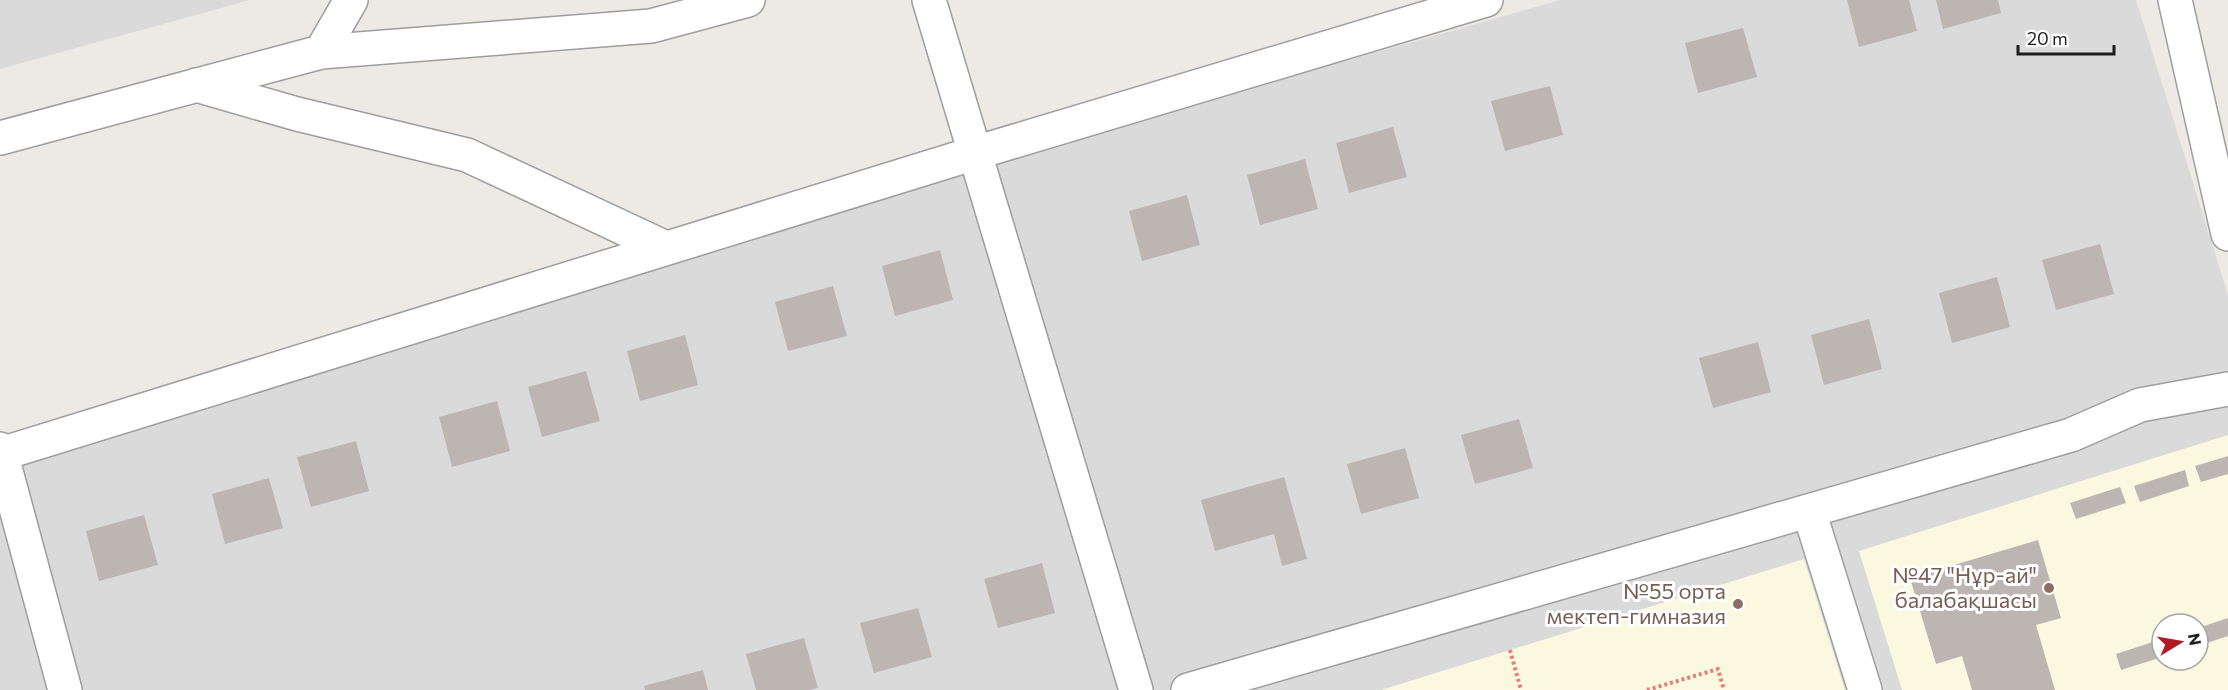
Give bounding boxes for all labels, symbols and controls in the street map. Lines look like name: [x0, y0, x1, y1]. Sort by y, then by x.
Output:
scale bar: [2018, 18, 2114, 56]
text: 20 m: [2027, 27, 2068, 49]
place label: №47 "Нұр-ай" балабақшасы: [1892, 561, 2037, 613]
place label: №55 орта мектеп-гимназия: [1547, 577, 1726, 629]
marker: №47 "Нұр-ай" балабақшасы: [2042, 581, 2056, 595]
marker: №55 орта мектеп-гимназия: [1731, 597, 1745, 611]
north arrow: [2150, 612, 2210, 672]
text: N: [2185, 631, 2206, 647]

